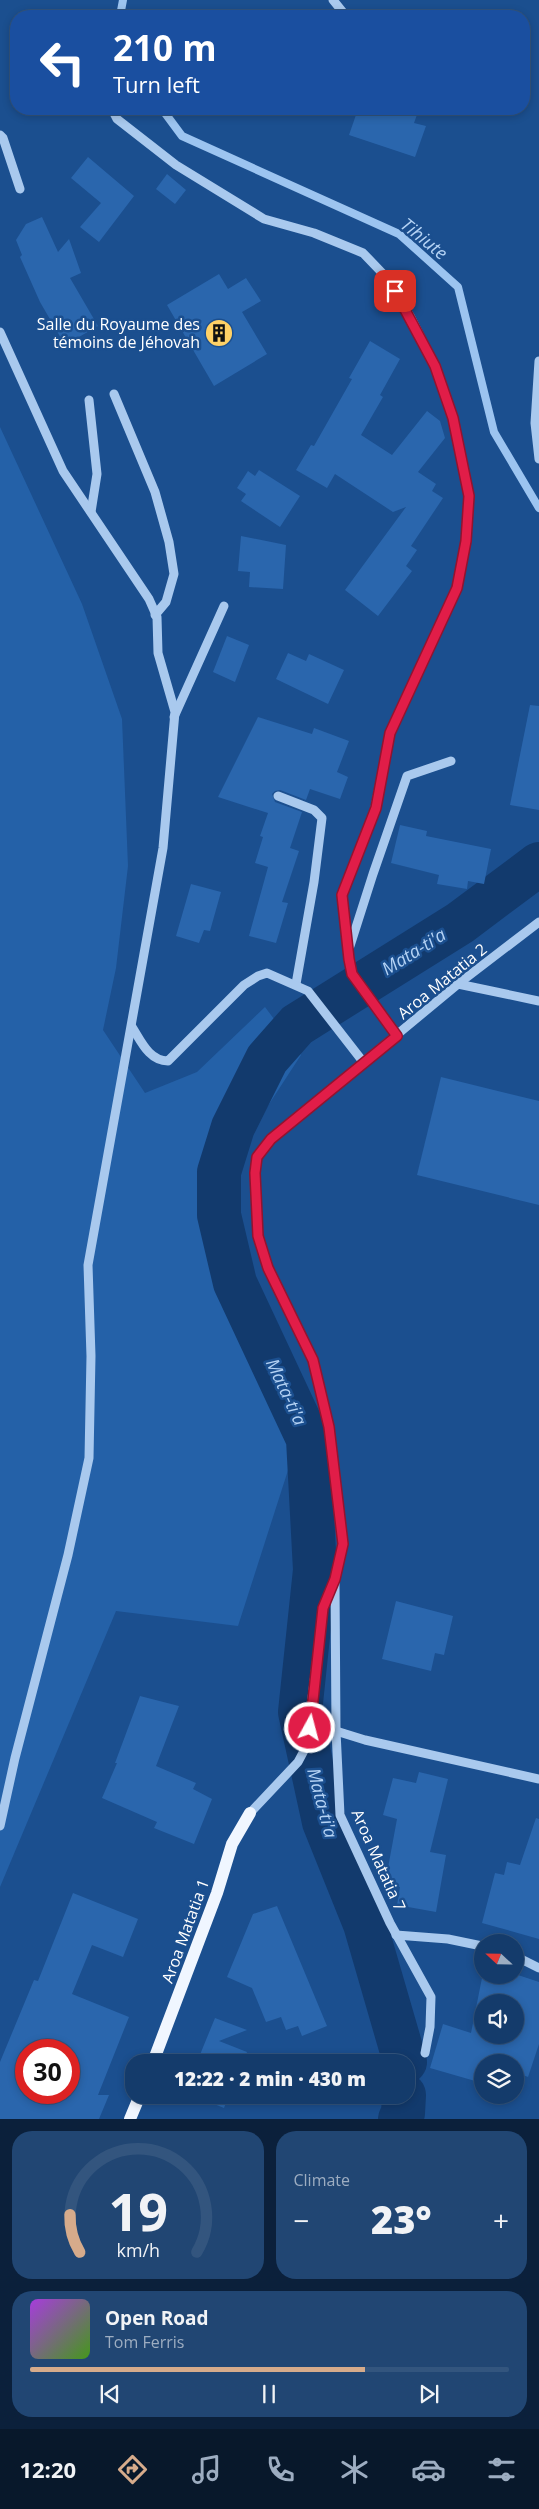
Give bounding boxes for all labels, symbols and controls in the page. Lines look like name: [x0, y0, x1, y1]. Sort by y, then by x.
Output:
text: 210 m: [113, 24, 217, 71]
icon: left: [30, 30, 95, 95]
text: Turn left: [113, 69, 200, 99]
water label: Tihiute: [396, 212, 453, 264]
pin: [374, 270, 416, 312]
icon: arrive: [381, 277, 409, 305]
place label: Salle du Royaume des témoins de Jéhovah: [37, 313, 200, 353]
building icon: Salle du Royaume des témoins de Jéhovah: [204, 318, 234, 348]
water label: Mata-ti'a: [377, 922, 450, 980]
street label: Aroa Matatia 2: [393, 938, 491, 1024]
water label: Mata-ti'a: [261, 1354, 313, 1429]
position arrow: [283, 1701, 335, 1753]
water label: Mata-ti'a: [302, 1765, 344, 1840]
street label: Aroa Matatia 7: [347, 1806, 411, 1914]
street label: Aroa Matatia 1: [156, 1876, 214, 1986]
north arrow: [474, 1934, 524, 1984]
map controls: [474, 1934, 524, 2104]
button: sound: [474, 1994, 524, 2044]
speed limit sign: 30: [15, 2039, 80, 2104]
button: layers: [474, 2054, 524, 2104]
text: 12:22 · 2 min · 430 m: [174, 2066, 366, 2092]
text: Climate: [294, 2169, 350, 2191]
text: 19: [108, 2175, 167, 2246]
text: 23°: [371, 2193, 432, 2245]
text: −: [294, 2201, 310, 2239]
text: +: [493, 2201, 509, 2239]
text: km/h: [116, 2238, 159, 2262]
text: Open Road: [105, 2305, 209, 2331]
text: Tom Ferris: [105, 2331, 184, 2353]
icon: previous: [96, 2380, 124, 2408]
icon: pause: [255, 2380, 283, 2408]
icon: next: [415, 2380, 443, 2408]
icon: directions: [115, 2452, 150, 2487]
icon: music: [189, 2452, 224, 2487]
icon: phone: [263, 2452, 298, 2487]
icon: climate: [337, 2452, 372, 2487]
icon: car: [411, 2452, 446, 2487]
icon: filters: [484, 2452, 519, 2487]
text: 12:20: [19, 2454, 76, 2484]

